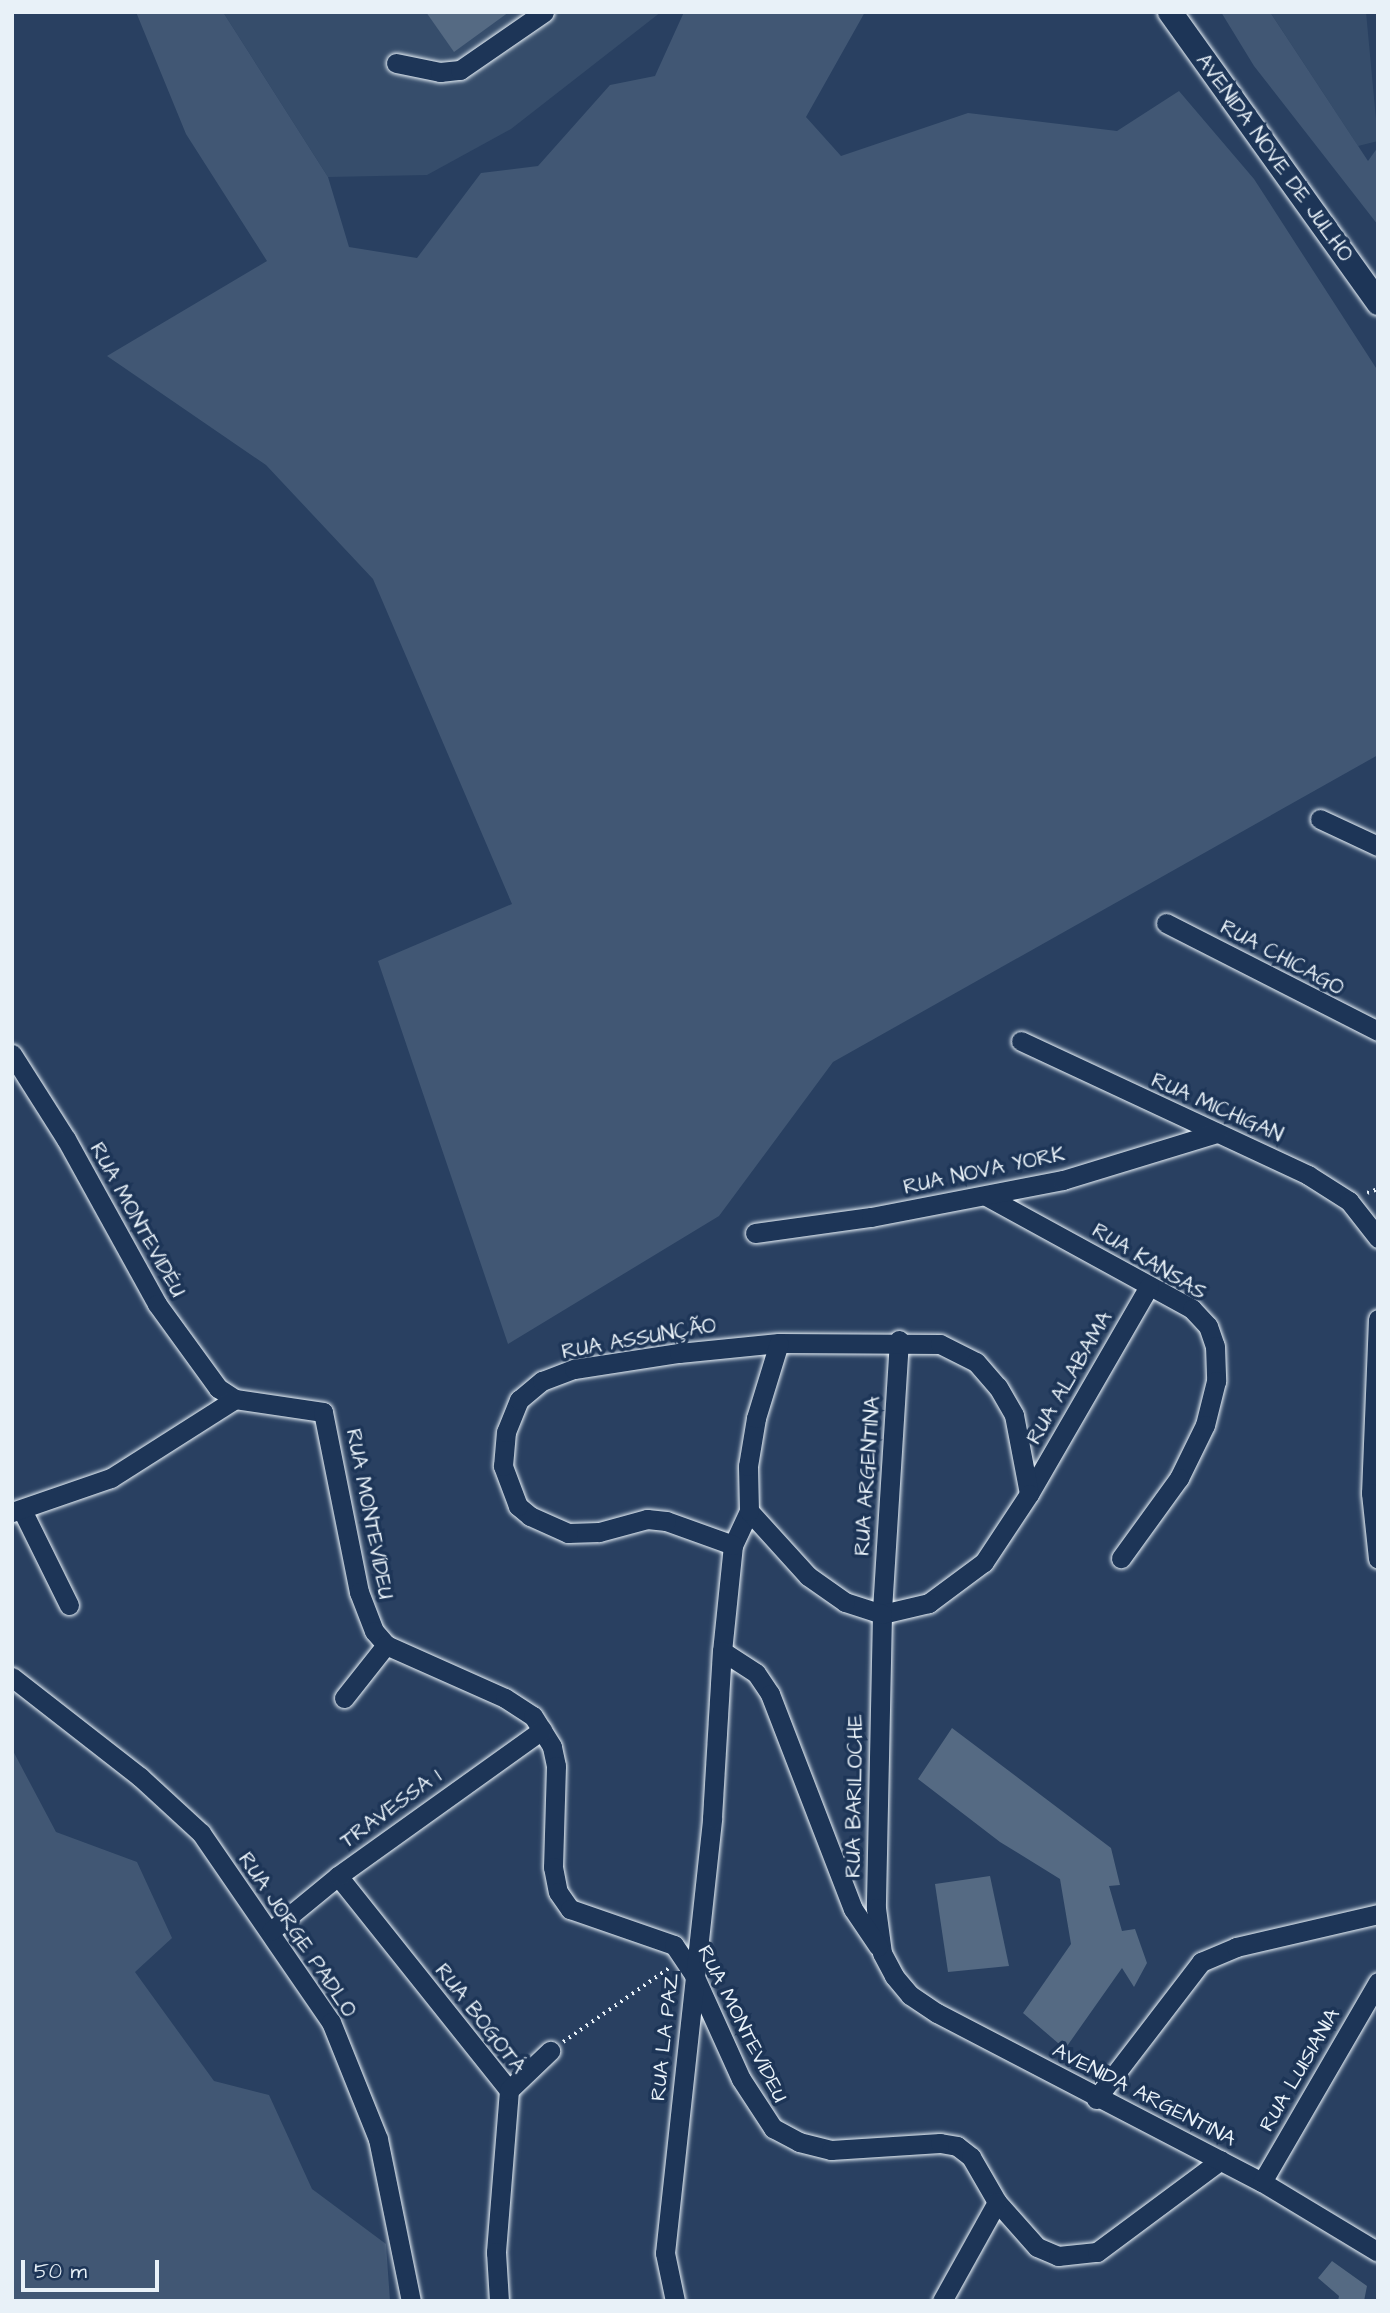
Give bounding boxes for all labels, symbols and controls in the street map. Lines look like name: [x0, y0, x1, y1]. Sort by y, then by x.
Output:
street label: AVENIDA NOVE DE JULHO: [1190, 49, 1358, 267]
street label: RUA CHICAGO: [1216, 915, 1348, 1001]
street label: RUA MICHIGAN: [1147, 1068, 1287, 1148]
street label: RUA MONTEVIDÉU: [84, 1138, 190, 1302]
street label: RUA NOVA YORK: [901, 1142, 1067, 1200]
street label: RUA KANSAS: [1087, 1218, 1211, 1306]
street label: RUA ALABAMA: [1022, 1307, 1118, 1449]
street label: RUA ASSUNÇÃO: [560, 1313, 718, 1365]
street label: RUA ARGENTINA: [850, 1395, 886, 1557]
street label: RUA MONTEVÍDEU: [340, 1427, 398, 1601]
street label: RUA BARILOCHE: [841, 1714, 869, 1878]
street label: TRAVESSA 1: [336, 1764, 446, 1854]
street label: RUA JORGE PADLO: [233, 1848, 361, 2022]
street label: RUA MONTEVÍDEU: [692, 1941, 792, 2107]
street label: RUA BOGOTÁ: [429, 1959, 531, 2079]
street label: RUA LA PAZ: [646, 1972, 684, 2102]
street label: RUA LUISIANIA: [1255, 2004, 1345, 2136]
street label: AVENIDA ARGENTINA: [1048, 2038, 1240, 2152]
scale bar: [24, 2246, 163, 2290]
text: 50 m: [34, 2257, 87, 2286]

